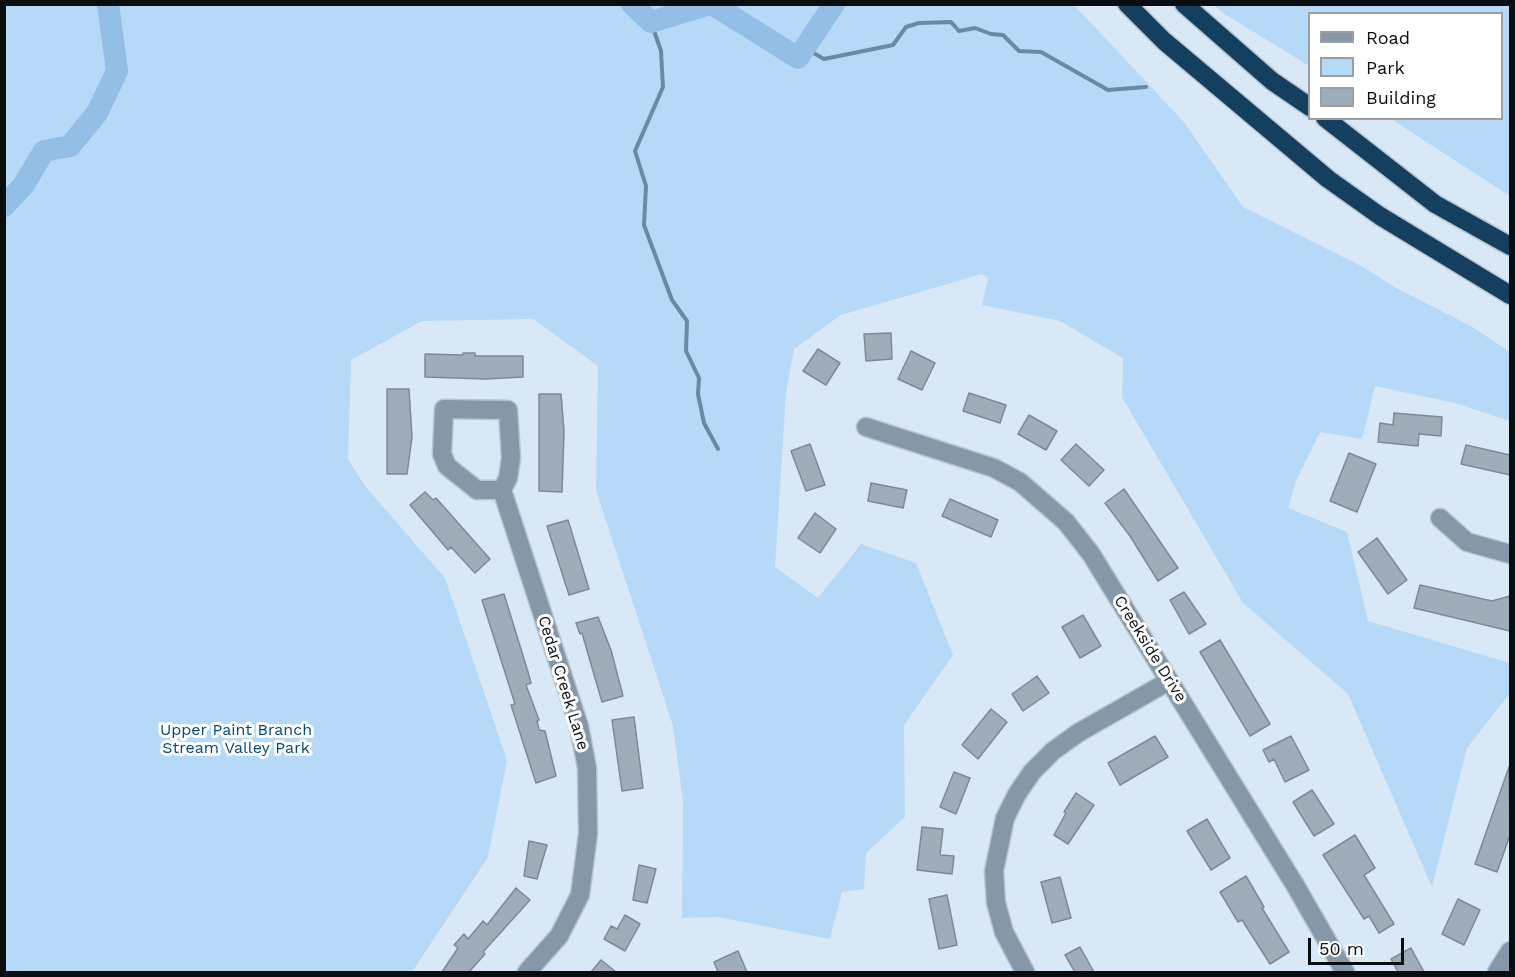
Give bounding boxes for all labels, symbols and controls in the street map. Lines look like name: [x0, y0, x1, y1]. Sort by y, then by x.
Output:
legend: [1308, 12, 1503, 120]
text: Road: [1366, 27, 1410, 48]
text: Park: [1366, 57, 1405, 78]
text: Building: [1366, 87, 1436, 108]
street label: Creekside Drive: [1110, 592, 1190, 706]
street label: Cedar Creek Lane: [533, 614, 593, 752]
park label: Upper Paint Branch Stream Valley Park: [160, 720, 312, 758]
scale bar: [1311, 926, 1407, 964]
text: 50 m: [1319, 938, 1364, 959]

